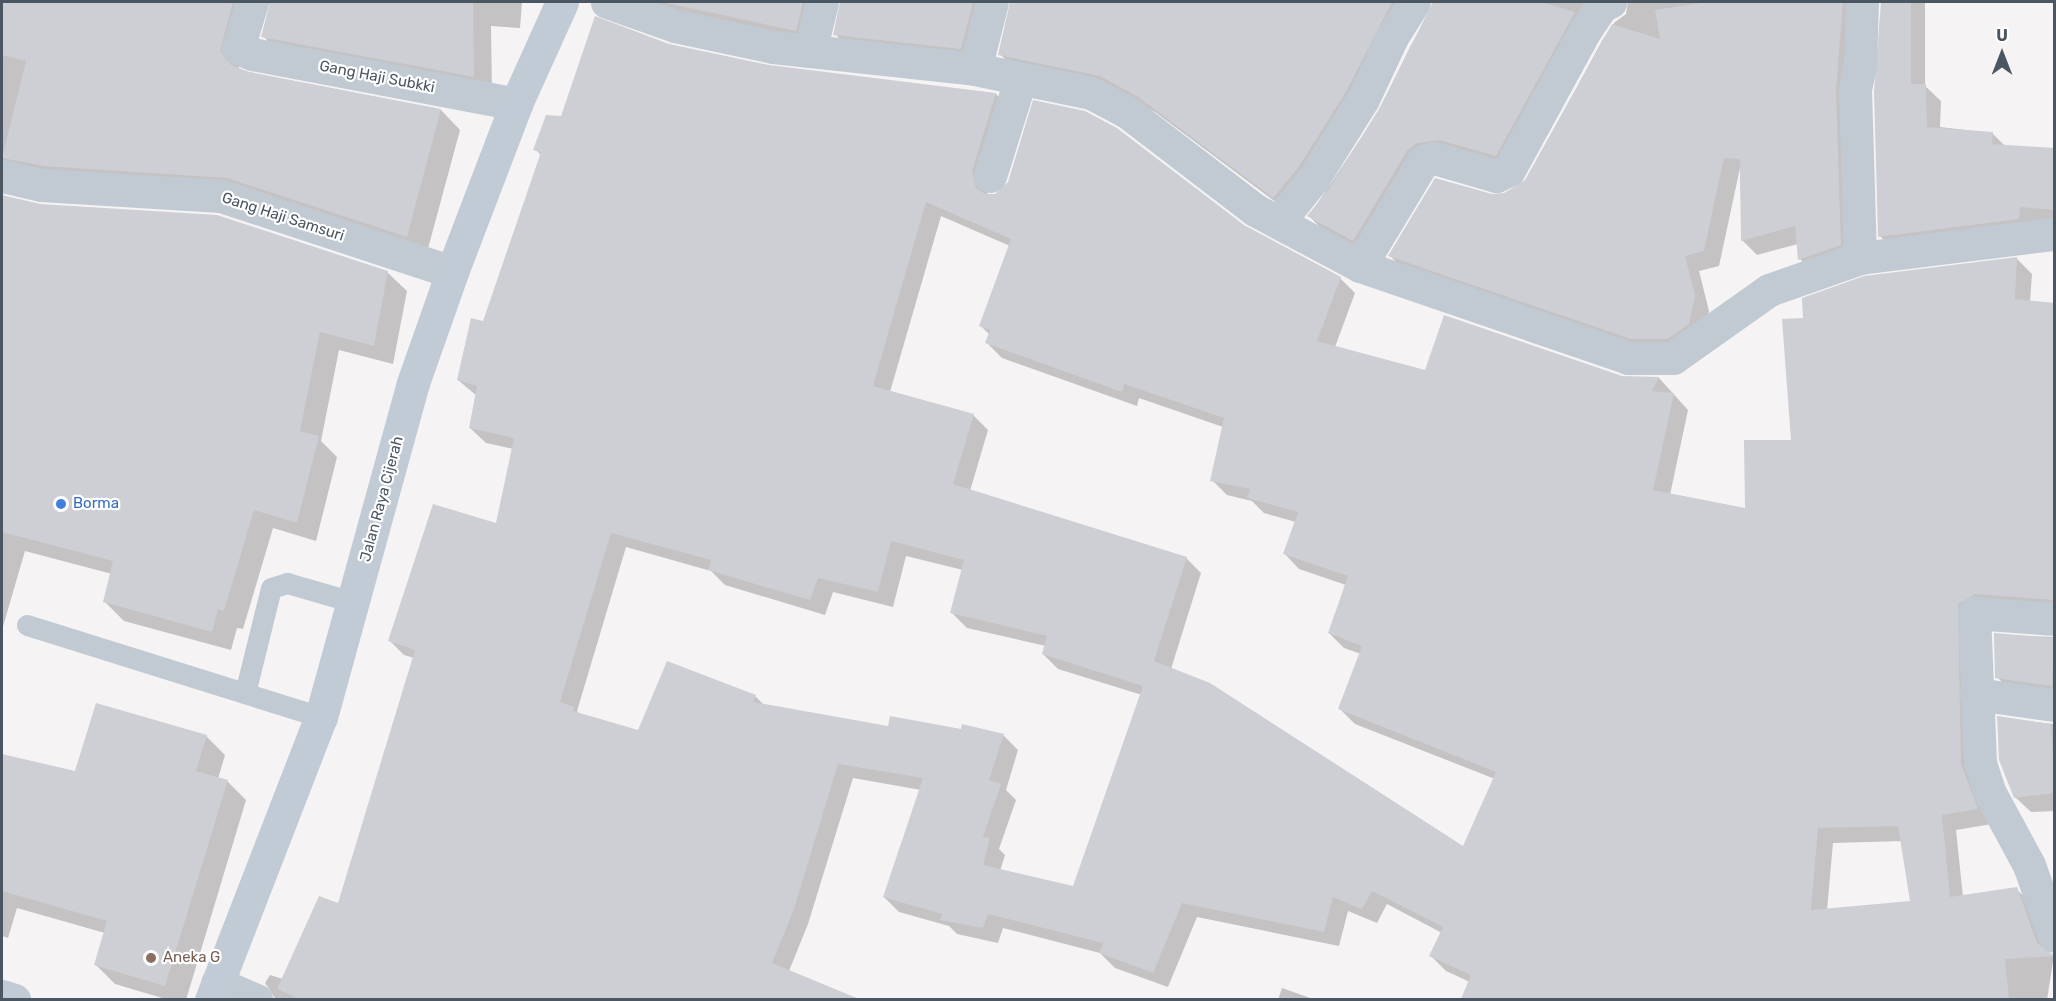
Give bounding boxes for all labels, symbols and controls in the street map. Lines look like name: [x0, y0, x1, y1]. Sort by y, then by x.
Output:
north arrow: [1972, 24, 2032, 84]
text: U: [1996, 26, 2008, 45]
street label: Gang Haji Subkki: [318, 57, 436, 97]
street label: Gang Haji Samsuri: [220, 189, 346, 245]
street label: Jalan Raya Cijerah: [357, 434, 407, 564]
place label: Borma: [73, 495, 119, 513]
marker: Borma: [54, 497, 68, 511]
place label: Aneka G: [163, 949, 220, 967]
marker: Aneka G: [144, 951, 158, 965]

